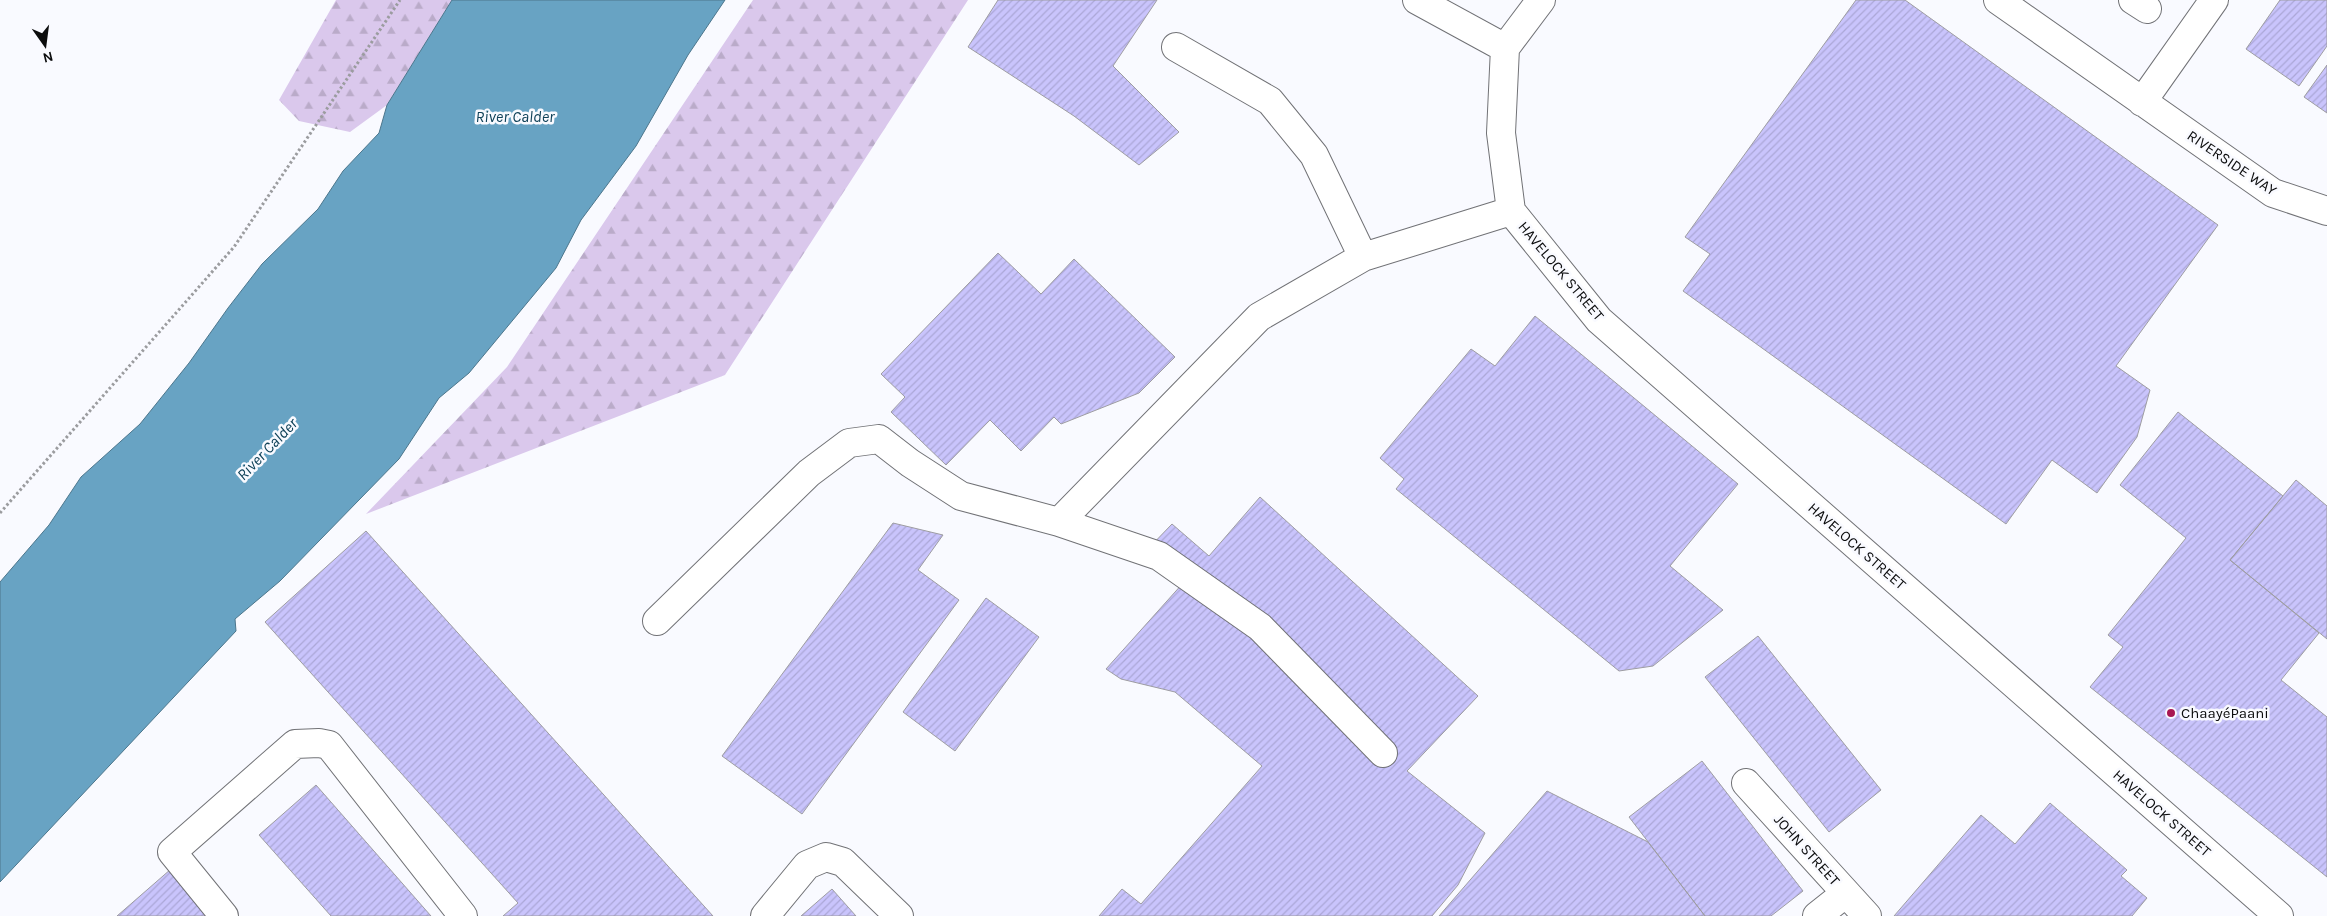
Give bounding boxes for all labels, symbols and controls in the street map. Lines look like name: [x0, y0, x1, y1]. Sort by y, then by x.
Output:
north arrow: [20, 20, 70, 70]
text: N: [41, 48, 55, 67]
water label: River Calder: [475, 107, 555, 126]
street label: RIVERSIDE WAY: [2184, 126, 2281, 200]
street label: HAVELOCK STREET: [1514, 218, 1608, 325]
water label: River Calder: [233, 414, 302, 484]
street label: HAVELOCK STREET: [1804, 499, 1910, 594]
place label: ChaayéPaani: [2181, 704, 2269, 722]
marker: ChaayéPaani: [2165, 707, 2177, 719]
street label: HAVELOCK STREET: [2109, 766, 2215, 861]
street label: JOHN STREET: [1770, 811, 1844, 890]

